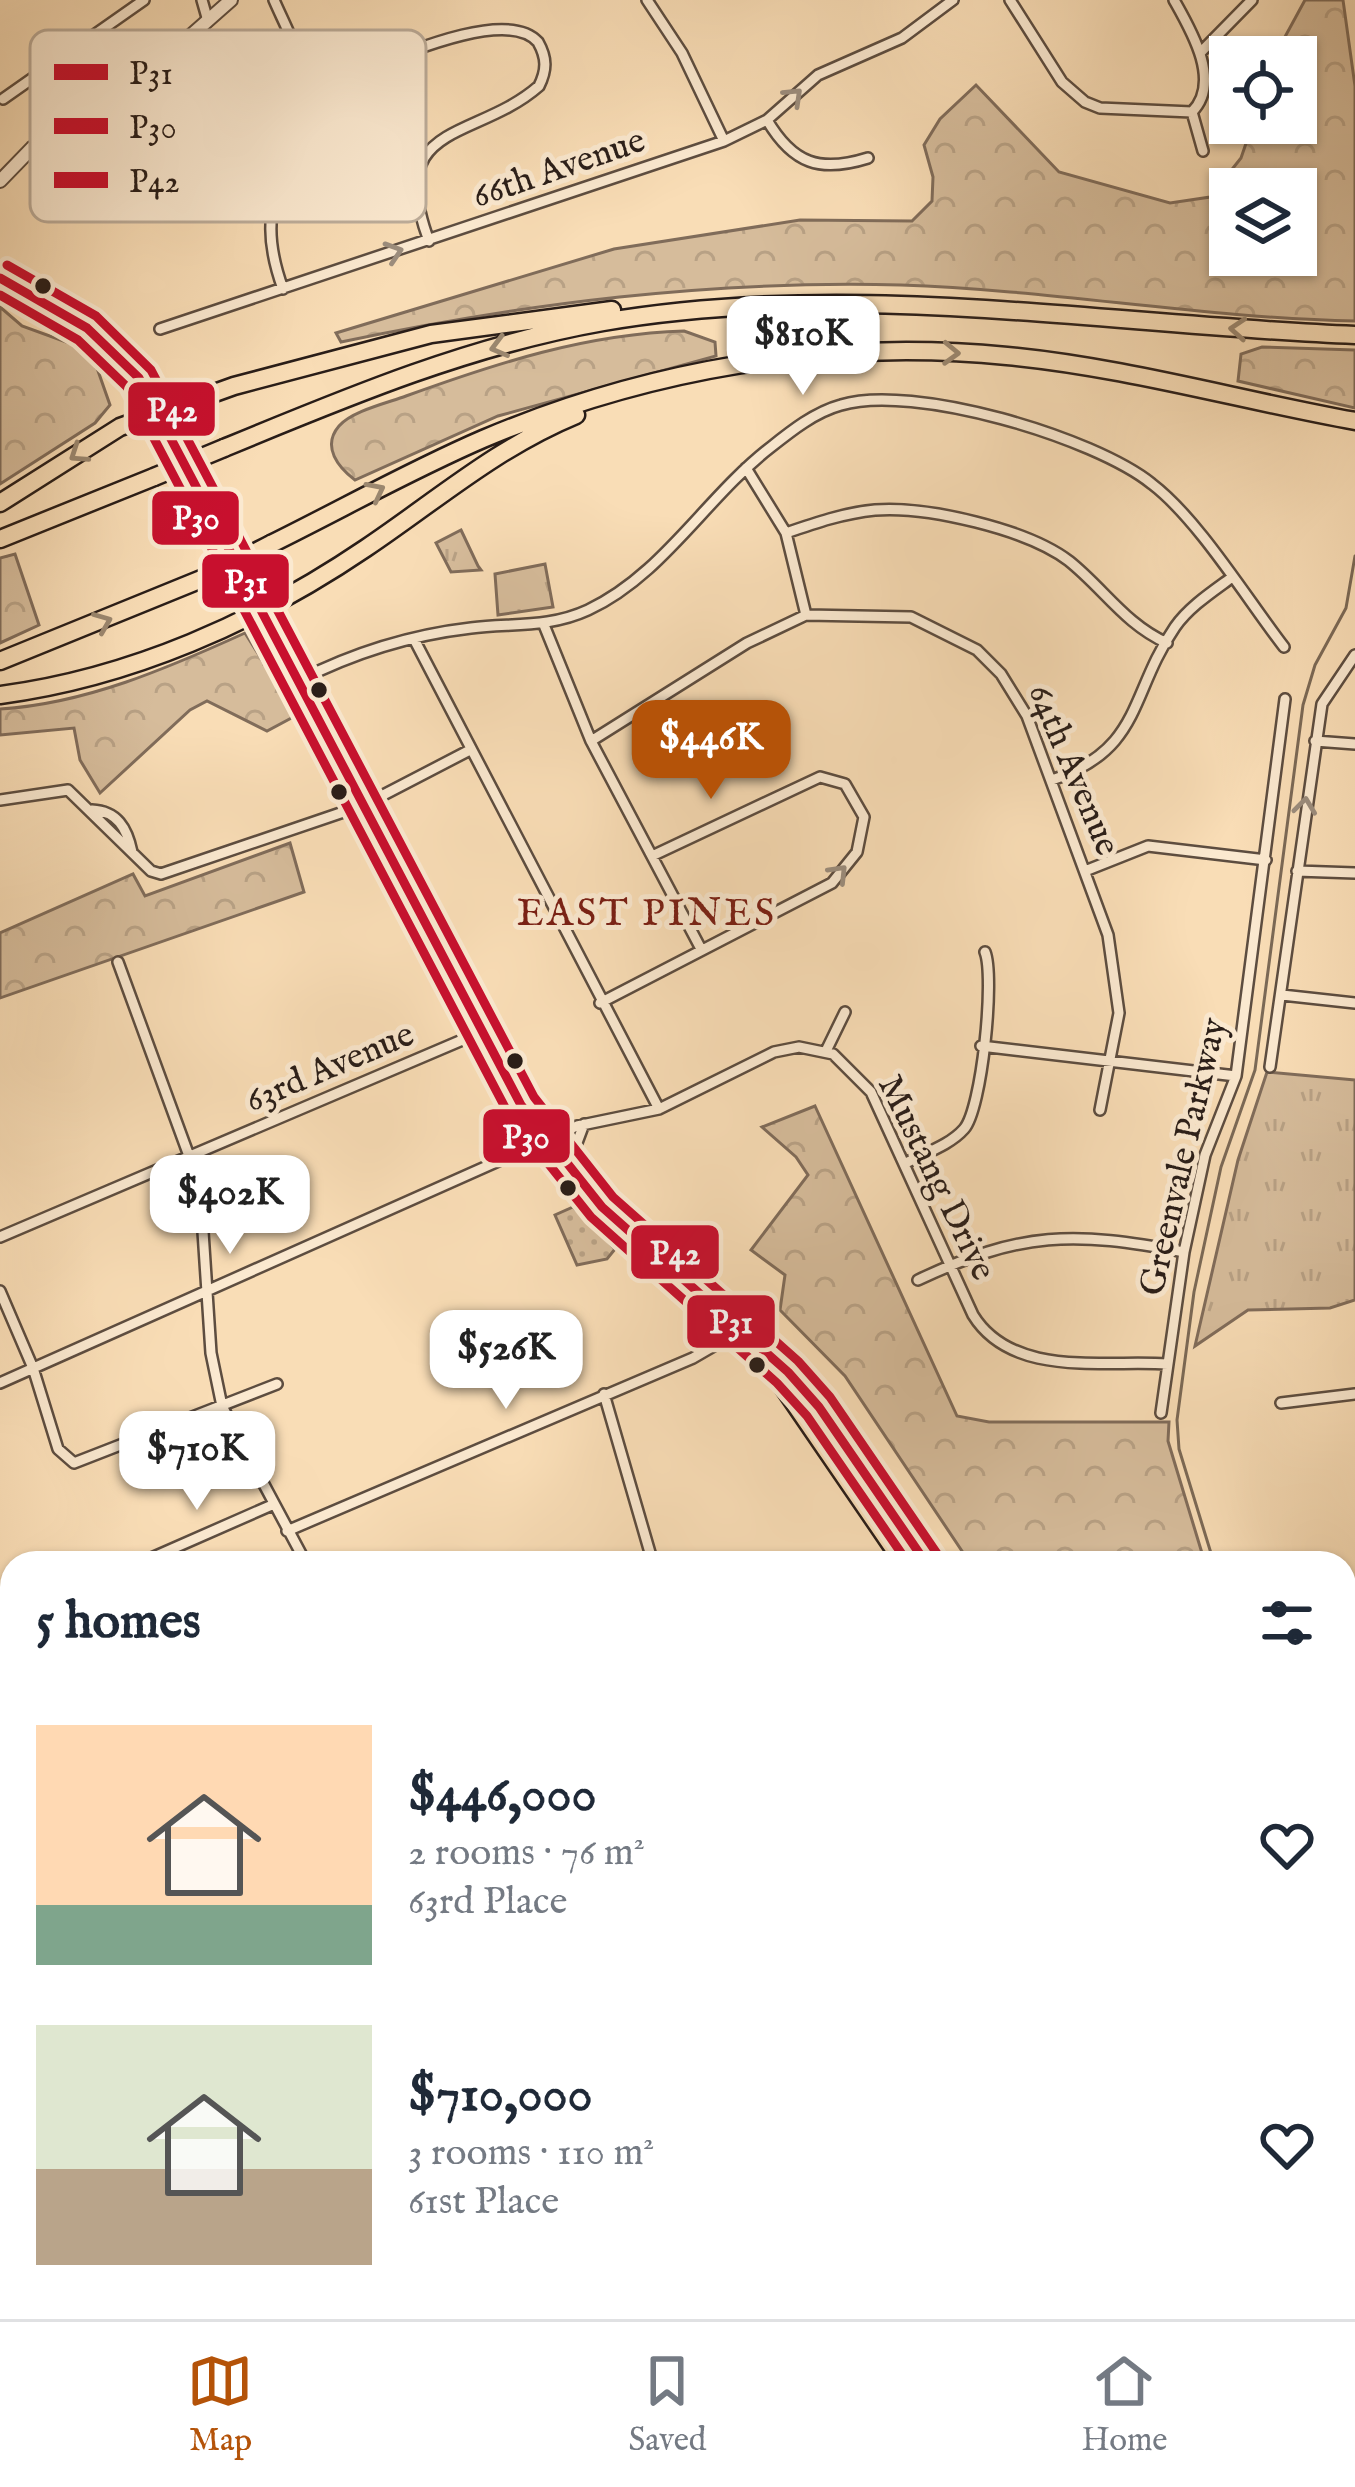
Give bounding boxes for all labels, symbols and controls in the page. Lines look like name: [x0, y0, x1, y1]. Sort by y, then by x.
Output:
legend: [30, 30, 426, 222]
map controls: [1209, 36, 1317, 276]
button: locate: [1209, 36, 1317, 144]
text: P31: [129, 54, 173, 96]
one-way arrow: [780, 88, 802, 110]
text: P30: [129, 108, 177, 150]
street label: 66th Avenue: [467, 118, 651, 220]
text: P42: [129, 162, 180, 204]
button: layers: [1209, 168, 1317, 276]
one-way arrow: [383, 242, 404, 267]
unlabelled marker: [32, 275, 54, 297]
pin: $810K: [719, 296, 887, 398]
text: $810K: [754, 310, 852, 359]
one-way arrow: [1228, 316, 1247, 342]
one-way arrow: [490, 332, 510, 357]
one-way arrow: [942, 340, 961, 366]
line badge: P42: [126, 380, 217, 438]
text: P42: [147, 391, 197, 433]
one-way arrow: [69, 439, 91, 461]
one-way arrow: [363, 483, 385, 506]
line badge: P30: [150, 489, 241, 547]
text: P30: [172, 499, 220, 541]
line badge: P31: [200, 552, 291, 610]
text: P31: [224, 563, 268, 605]
one-way arrow: [91, 612, 112, 636]
street label: 64th Avenue: [1016, 677, 1130, 863]
unlabelled marker: [308, 679, 330, 701]
pin: $446K: [627, 700, 795, 802]
text: $446K: [659, 714, 763, 763]
unlabelled marker: [328, 781, 350, 803]
one-way arrow: [1292, 796, 1318, 816]
one-way arrow: [825, 865, 847, 887]
district label: EAST PINES: [517, 890, 777, 939]
street label: 63rd Avenue: [239, 1012, 421, 1124]
street label: Greenvale Parkway: [1130, 1013, 1238, 1300]
unlabelled marker: [504, 1050, 526, 1072]
street label: Mustang Drive: [866, 1068, 1006, 1288]
line badge: P30: [481, 1107, 572, 1165]
text: P30: [502, 1118, 550, 1160]
pin: $402K: [146, 1155, 314, 1257]
text: $402K: [177, 1169, 283, 1218]
unlabelled marker: [557, 1177, 579, 1199]
line badge: P42: [629, 1223, 721, 1281]
text: P42: [650, 1234, 700, 1276]
line badge: P31: [685, 1293, 777, 1350]
text: P31: [709, 1303, 753, 1345]
pin: $526K: [422, 1310, 590, 1412]
text: $526K: [457, 1324, 555, 1373]
unlabelled marker: [746, 1354, 768, 1376]
pin: $710K: [113, 1411, 281, 1513]
text: $710K: [146, 1425, 248, 1474]
icon: filters: [1254, 1590, 1320, 1656]
text: 5 homes: [36, 1591, 201, 1656]
text: $446,000: [408, 1764, 597, 1829]
icon: home: [132, 1773, 276, 1917]
icon: heart: [1254, 1812, 1320, 1878]
text: 2 rooms · 76 m²: [408, 1829, 645, 1878]
text: 63rd Place: [408, 1878, 567, 1927]
text: $710,000: [408, 2064, 593, 2129]
icon: home: [132, 2073, 276, 2217]
icon: heart: [1254, 2112, 1320, 2178]
text: 3 rooms · 110 m²: [408, 2129, 654, 2178]
text: 61st Place: [408, 2178, 559, 2227]
tab: Map: [187, 2348, 253, 2462]
tab: Saved: [628, 2348, 706, 2462]
tab: Home: [1081, 2348, 1168, 2462]

